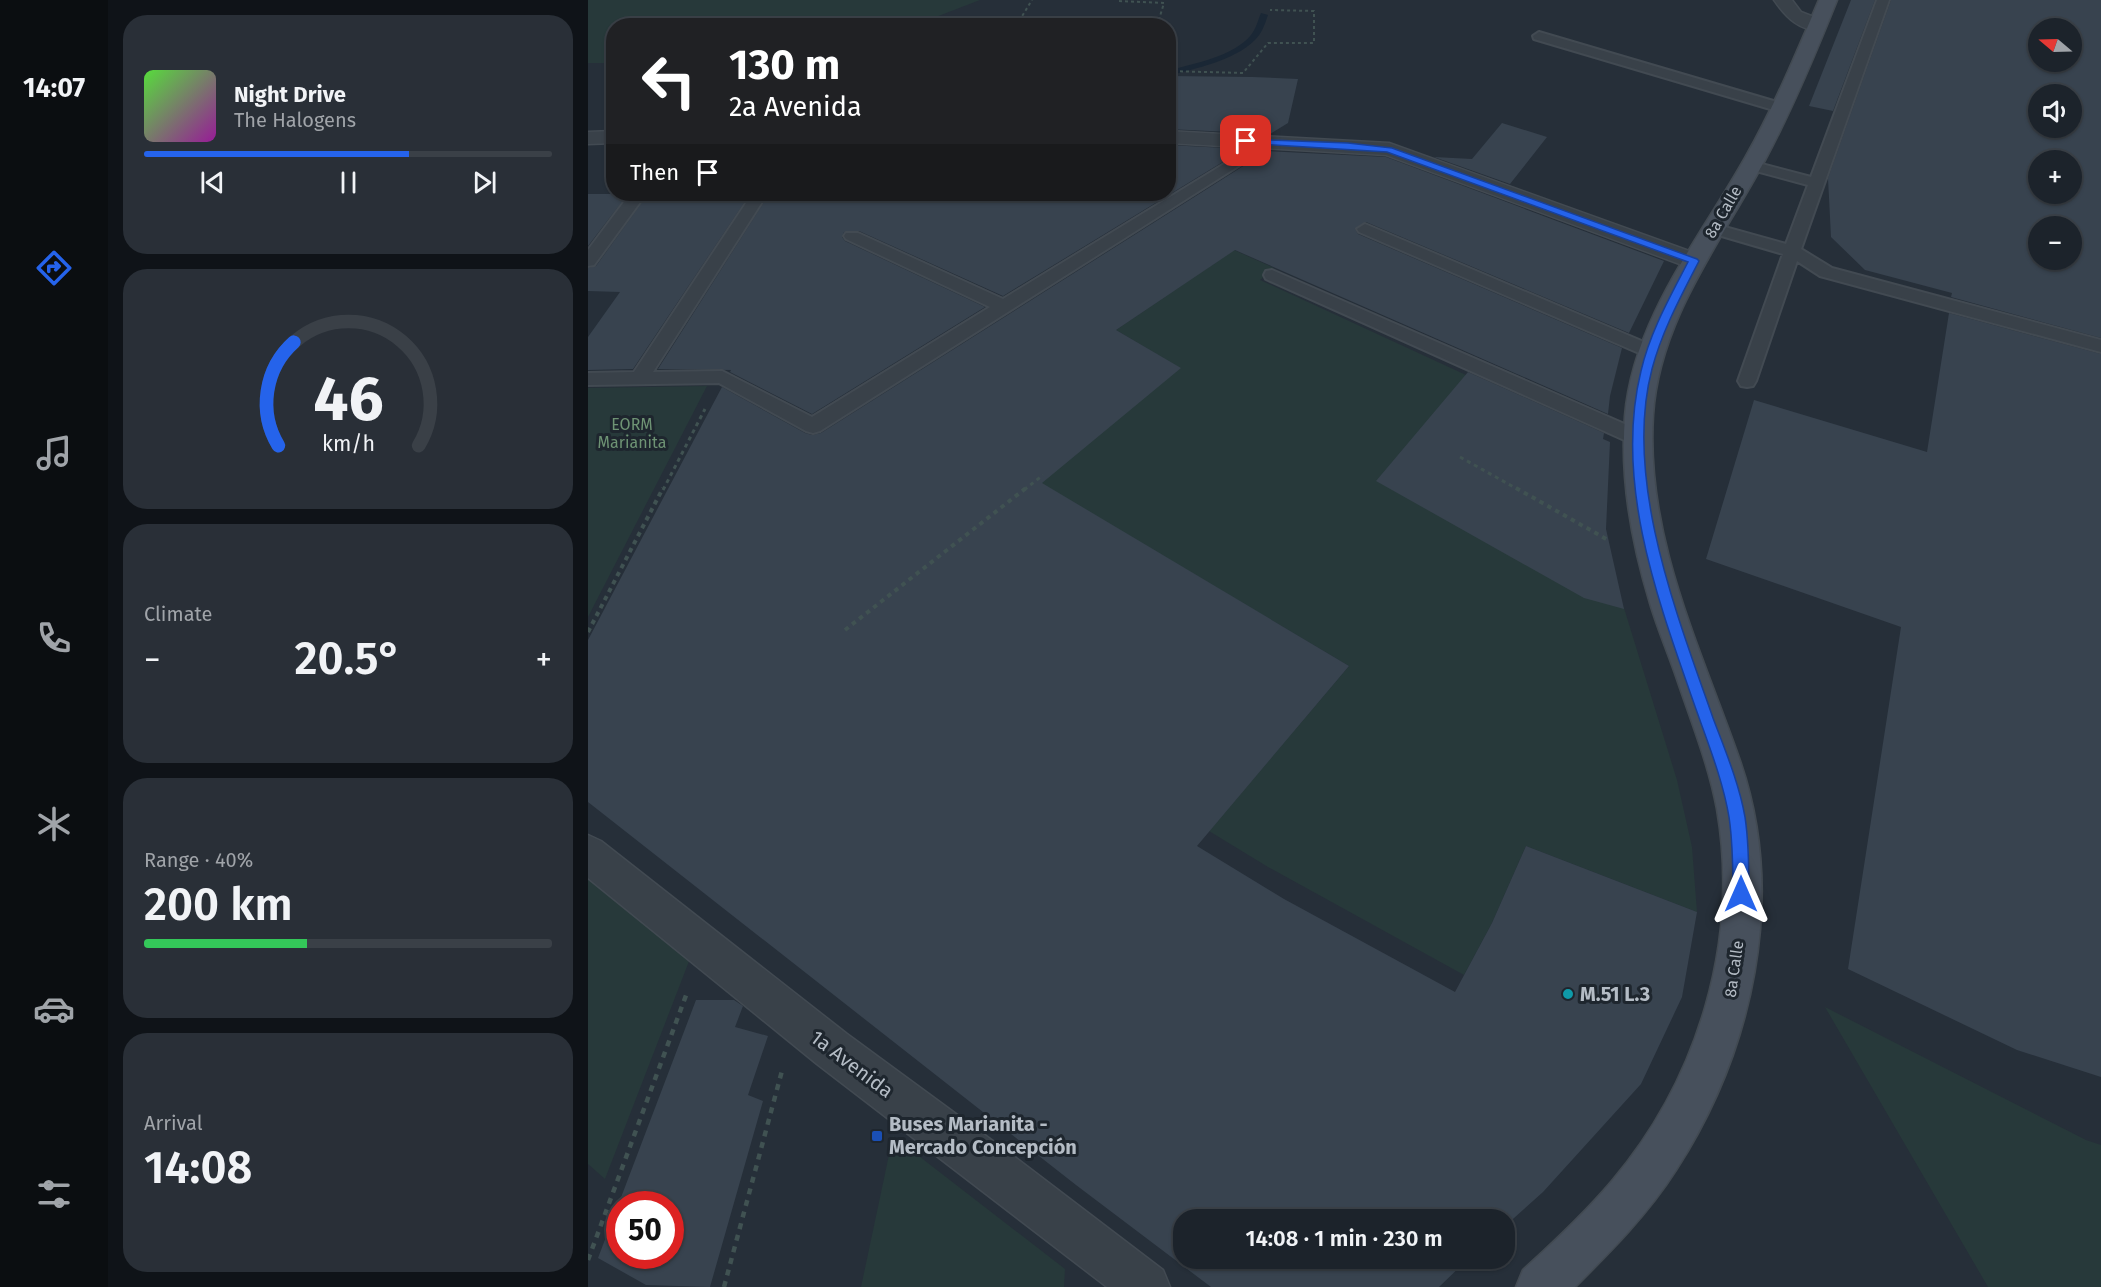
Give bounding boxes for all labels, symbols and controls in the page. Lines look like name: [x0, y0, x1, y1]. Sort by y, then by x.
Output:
north arrow: [2028, 18, 2082, 72]
map controls: [2028, 18, 2082, 270]
text: 130 m: [729, 40, 840, 90]
icon: left: [630, 42, 708, 120]
text: 14:07: [23, 72, 85, 104]
text: Night Drive: [234, 81, 346, 108]
button: sound: [2028, 84, 2082, 138]
text: 2a Avenida: [729, 91, 862, 123]
text: The Halogens: [234, 108, 356, 132]
pin: [1220, 115, 1271, 166]
icon: arrive: [1229, 124, 1262, 157]
button: +: [2028, 150, 2082, 204]
icon: arrive: [691, 156, 724, 189]
text: Then: [630, 159, 679, 186]
icon: previous: [196, 166, 229, 199]
icon: pause: [332, 166, 365, 199]
icon: next: [468, 166, 501, 199]
street label: 8a Calle: [1700, 183, 1746, 241]
button: −: [2028, 216, 2082, 270]
icon: directions: [33, 247, 75, 289]
text: 46: [313, 362, 383, 437]
park label: EORM Marianita: [598, 415, 666, 452]
icon: music: [33, 432, 75, 474]
text: km/h: [321, 432, 375, 458]
text: Climate: [144, 602, 212, 626]
icon: phone: [33, 617, 75, 659]
text: 20.5°: [294, 632, 402, 686]
text: −: [144, 640, 161, 680]
text: +: [536, 640, 552, 680]
icon: climate: [33, 803, 75, 845]
text: Range · 40%: [144, 848, 253, 872]
position arrow: [1709, 862, 1773, 926]
text: 200 km: [144, 878, 293, 932]
street label: 8a Calle: [1721, 939, 1747, 999]
place label: M.51 L.3: [1580, 982, 1650, 1006]
marker: M.51 L.3: [1561, 987, 1575, 1001]
icon: car: [33, 988, 75, 1030]
street label: 1a Avenida: [806, 1025, 898, 1103]
text: Arrival: [144, 1111, 203, 1135]
place label: Buses Marianita - Mercado Concepción: [889, 1112, 1077, 1159]
marker: Buses Marianita - Mercado Concepción: [870, 1129, 884, 1143]
text: 14:08: [144, 1141, 252, 1195]
icon: filters: [33, 1173, 75, 1215]
speed limit sign: 50: [606, 1191, 684, 1269]
text: 14:08 · 1 min · 230 m: [1245, 1225, 1443, 1252]

